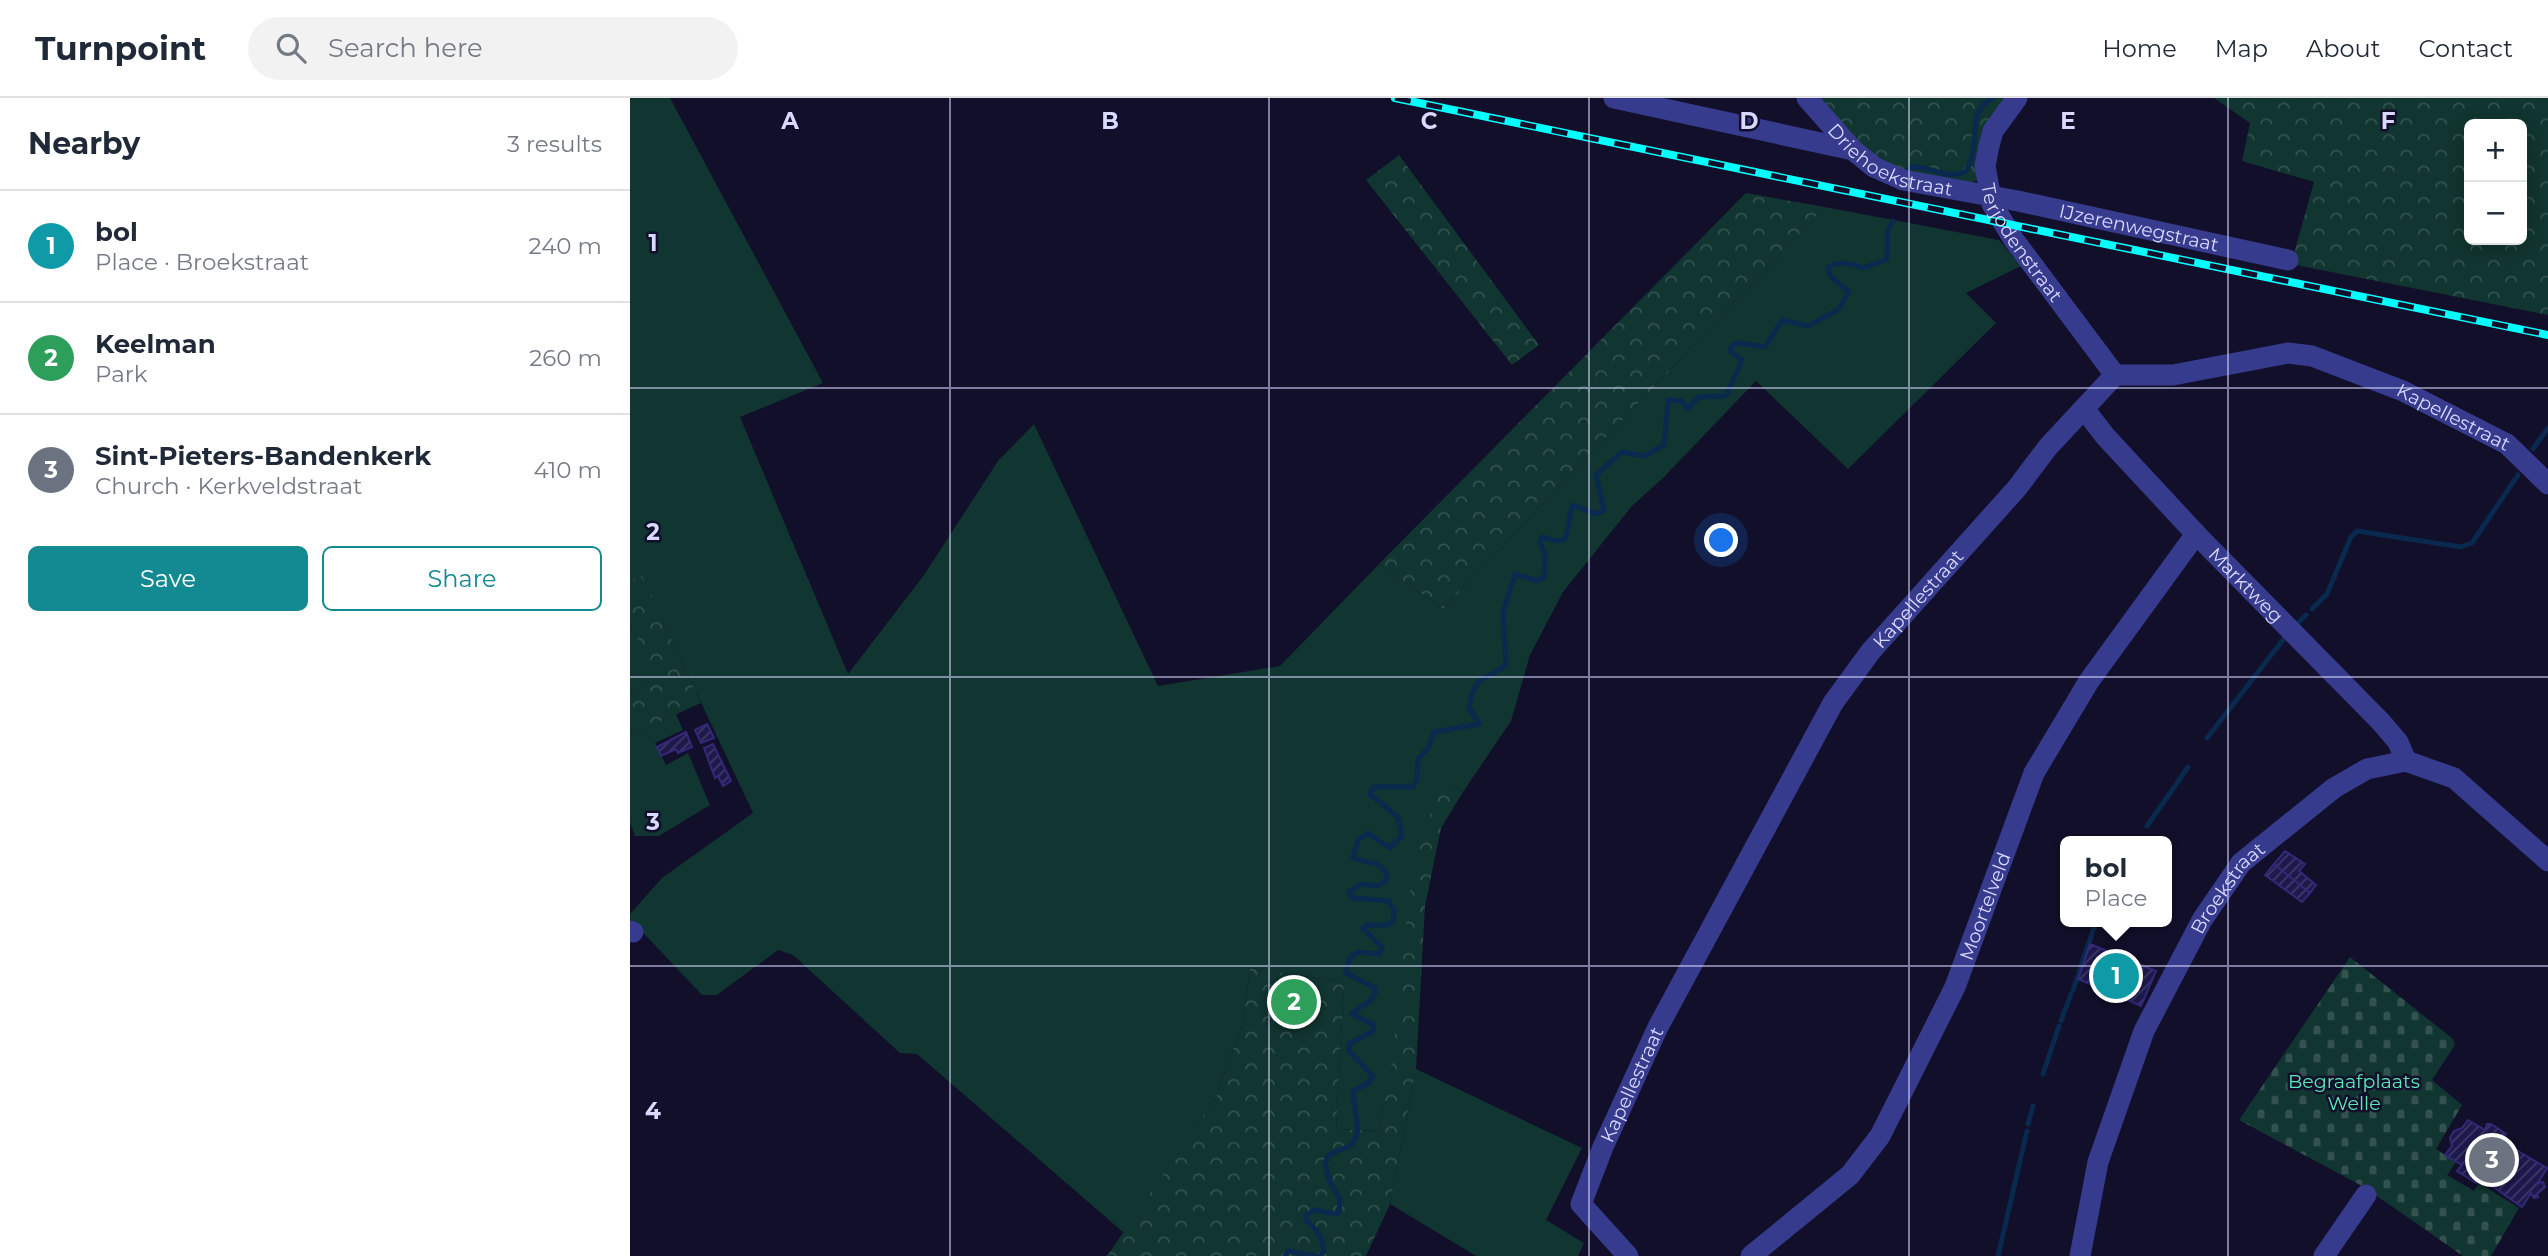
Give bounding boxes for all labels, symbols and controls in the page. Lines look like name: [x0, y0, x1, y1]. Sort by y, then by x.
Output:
search box: [248, 17, 738, 80]
text: Turnpoint: [35, 28, 206, 68]
icon: search: [272, 29, 310, 67]
text: Search here: [328, 32, 483, 64]
text: Home: [2102, 34, 2177, 63]
text: Map: [2215, 34, 2268, 63]
text: About: [2306, 34, 2380, 63]
text: Contact: [2418, 34, 2513, 63]
text: A: [780, 107, 799, 135]
text: B: [1101, 107, 1119, 135]
text: C: [1421, 107, 1438, 135]
text: D: [1740, 107, 1759, 135]
text: E: [2060, 107, 2076, 135]
text: F: [2381, 107, 2396, 135]
street label: Driehoekstraat: [1823, 119, 1955, 201]
map controls: [2464, 119, 2527, 245]
button: +: [2464, 119, 2527, 182]
text: Nearby: [28, 125, 140, 162]
text: 3 results: [507, 130, 602, 158]
street label: Terjodenstraat: [1976, 181, 2067, 307]
button: −: [2464, 182, 2527, 245]
street label: IJzerenwegstraat: [2057, 199, 2221, 257]
text: bol: [95, 216, 138, 248]
text: 1: [648, 229, 658, 257]
text: 1: [46, 232, 56, 260]
text: 240 m: [529, 232, 602, 260]
text: Place · Broekstraat: [95, 248, 309, 276]
text: Keelman: [95, 328, 216, 360]
text: 2: [44, 344, 58, 372]
text: 260 m: [529, 344, 602, 372]
text: Park: [95, 360, 148, 388]
street label: Kapellestraat: [2393, 379, 2514, 456]
text: Sint-Pieters-Bandenkerk: [95, 440, 431, 472]
text: 3: [44, 456, 58, 484]
text: 410 m: [533, 456, 602, 484]
text: Church · Kerkveldstraat: [95, 472, 362, 500]
text: 2: [646, 518, 660, 546]
your location: [1704, 523, 1738, 557]
street label: Marktweg: [2204, 543, 2288, 628]
street label: Kapellestraat: [1868, 545, 1969, 653]
button: Save: [28, 546, 308, 611]
button: Share: [322, 546, 602, 611]
text: 3: [645, 808, 660, 836]
popup: [2060, 836, 2172, 927]
street label: Broekstraat: [2186, 837, 2270, 938]
street label: Moortelveld: [1955, 849, 2016, 964]
text: bol: [2085, 852, 2127, 884]
text: Place: [2085, 884, 2147, 912]
pin: 1: [2093, 950, 2139, 1002]
pin: 2: [1271, 976, 1317, 1028]
street label: Kapellestraat: [1596, 1023, 1669, 1146]
park label: Begraafplaats Welle: [2288, 1070, 2420, 1115]
text: 4: [645, 1097, 661, 1125]
pin: 3: [2469, 1134, 2515, 1186]

